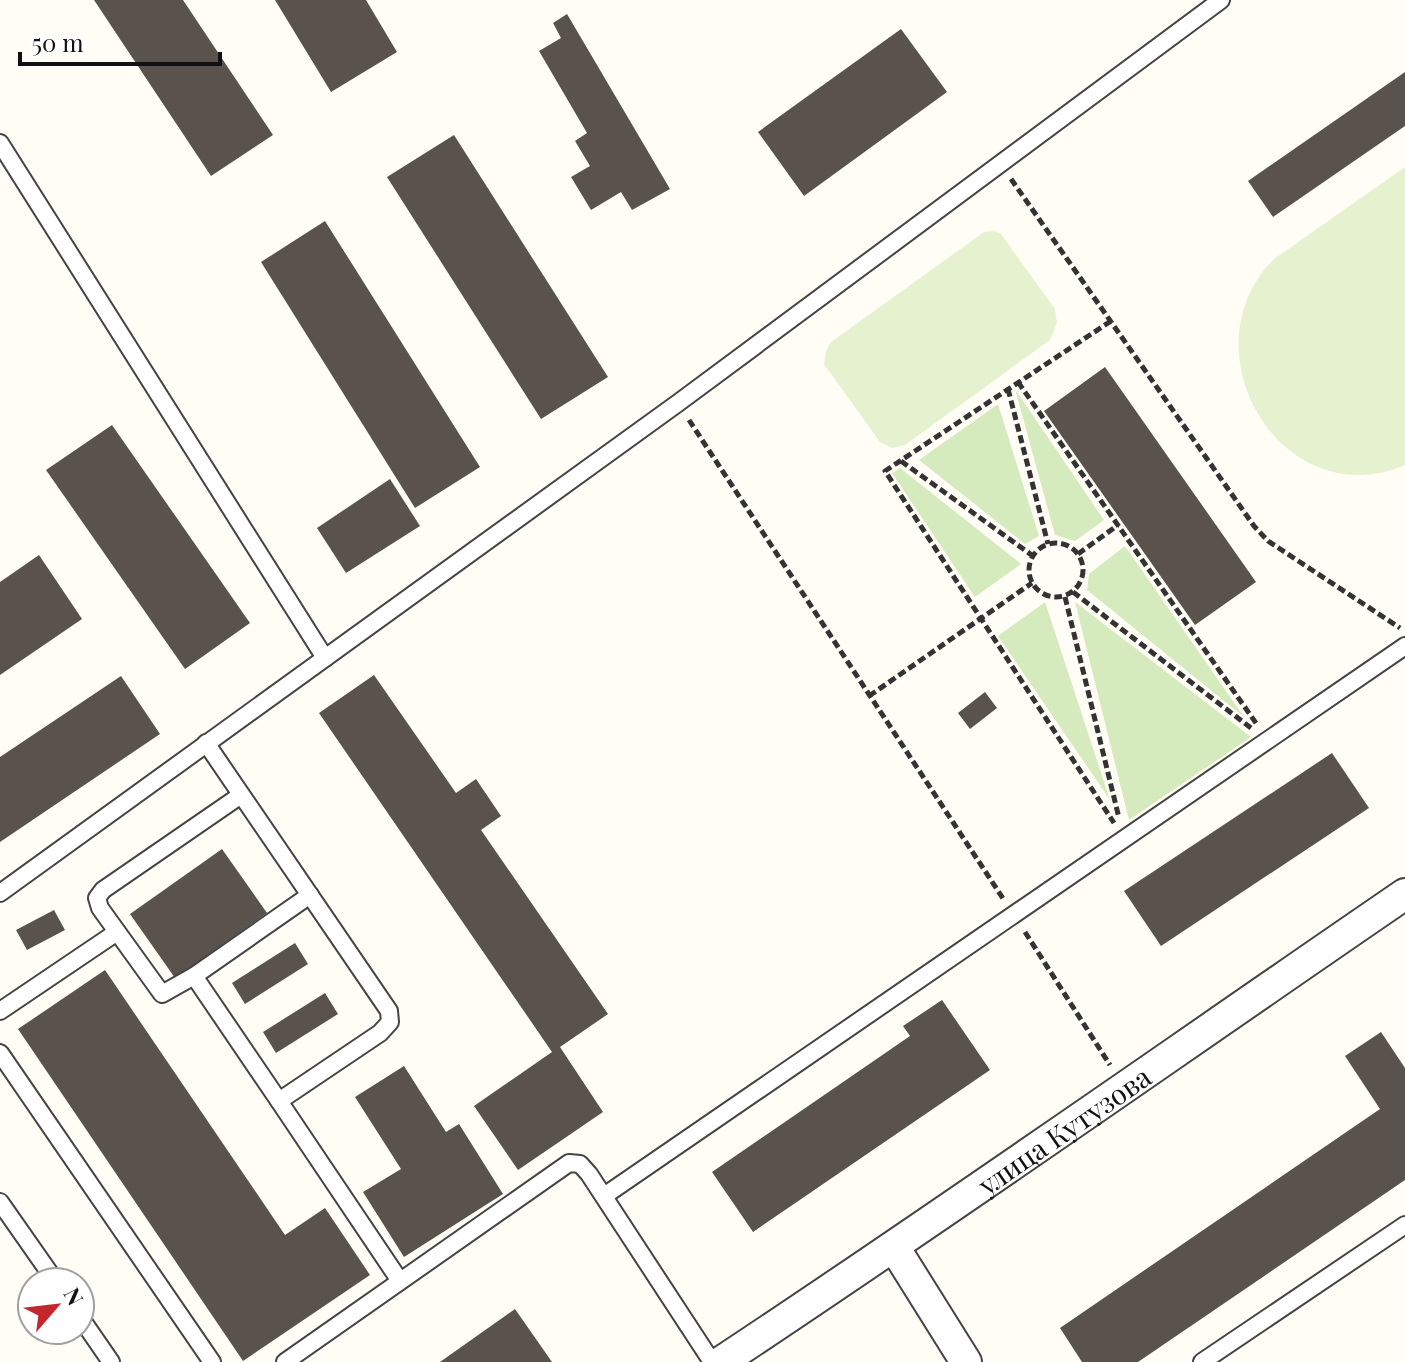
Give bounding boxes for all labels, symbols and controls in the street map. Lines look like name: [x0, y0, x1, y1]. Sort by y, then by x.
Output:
scale bar: [20, 16, 220, 66]
text: 50 m: [32, 26, 84, 58]
street label: улица Кутузова: [969, 1057, 1157, 1203]
north arrow: [16, 1266, 96, 1346]
text: N: [58, 1282, 92, 1310]

